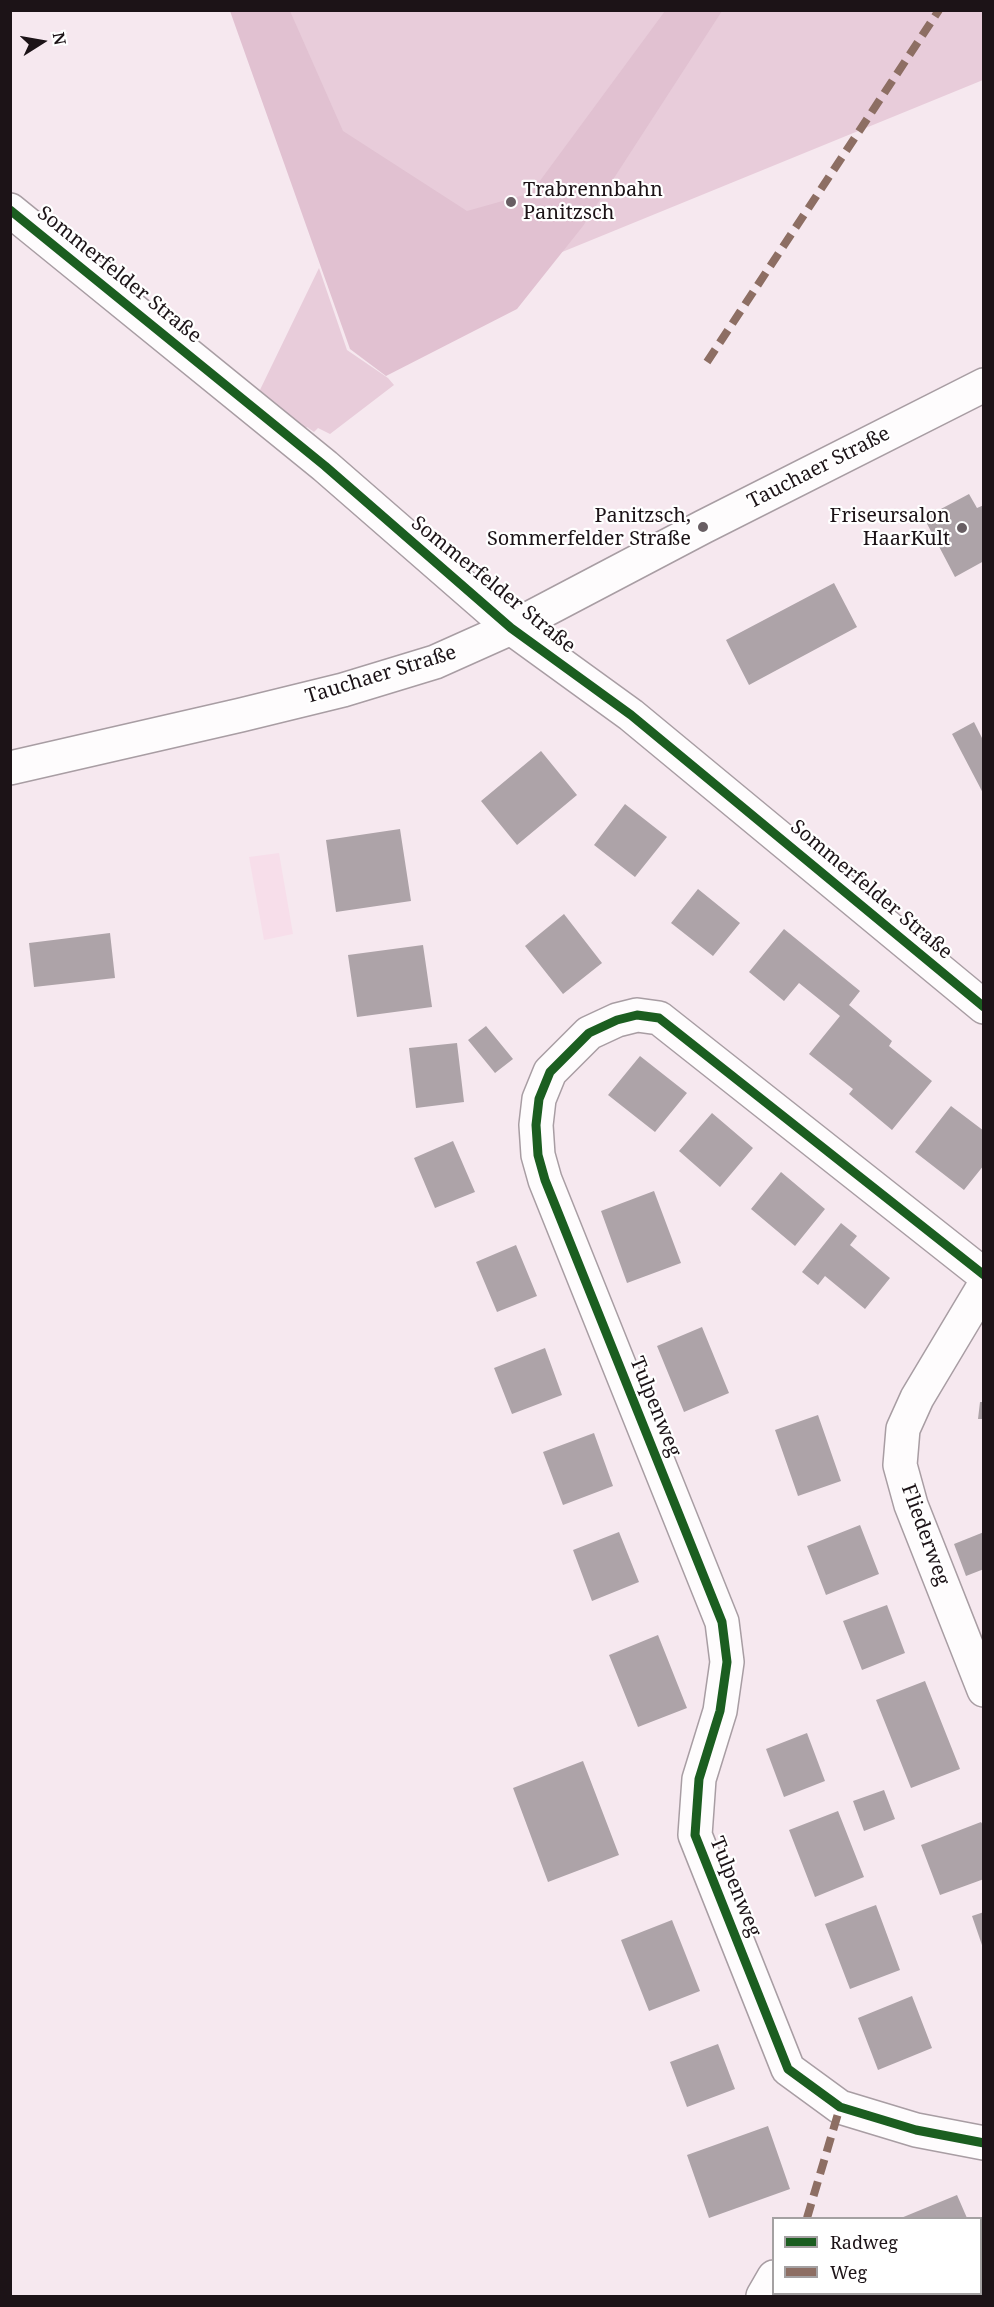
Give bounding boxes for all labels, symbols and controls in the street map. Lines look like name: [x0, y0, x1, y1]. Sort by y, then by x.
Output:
north arrow: [12, 12, 72, 72]
text: N: [48, 30, 72, 47]
place label: Trabrennbahn Panitzsch: [523, 178, 663, 225]
marker: Trabrennbahn Panitzsch: [504, 195, 518, 209]
street label: Sommerfelder Straße: [32, 201, 206, 349]
street label: Tauchaer Straße: [744, 422, 894, 514]
place label: Panitzsch, Sommerfelder Straße: [487, 504, 691, 551]
place label: Friseursalon HaarKult: [830, 504, 950, 551]
street label: Sommerfelder Straße: [406, 511, 580, 659]
marker: Panitzsch, Sommerfelder Straße: [696, 520, 710, 534]
marker: Friseursalon HaarKult: [955, 521, 969, 535]
street label: Tauchaer Straße: [303, 641, 459, 709]
street label: Sommerfelder Straße: [785, 815, 957, 965]
street label: Tulpenweg: [624, 1353, 686, 1461]
street label: Fliederweg: [896, 1481, 954, 1589]
street label: Tulpenweg: [704, 1833, 766, 1941]
legend: [772, 2217, 982, 2295]
text: Radweg: [830, 2230, 898, 2254]
text: Weg: [830, 2260, 867, 2284]

